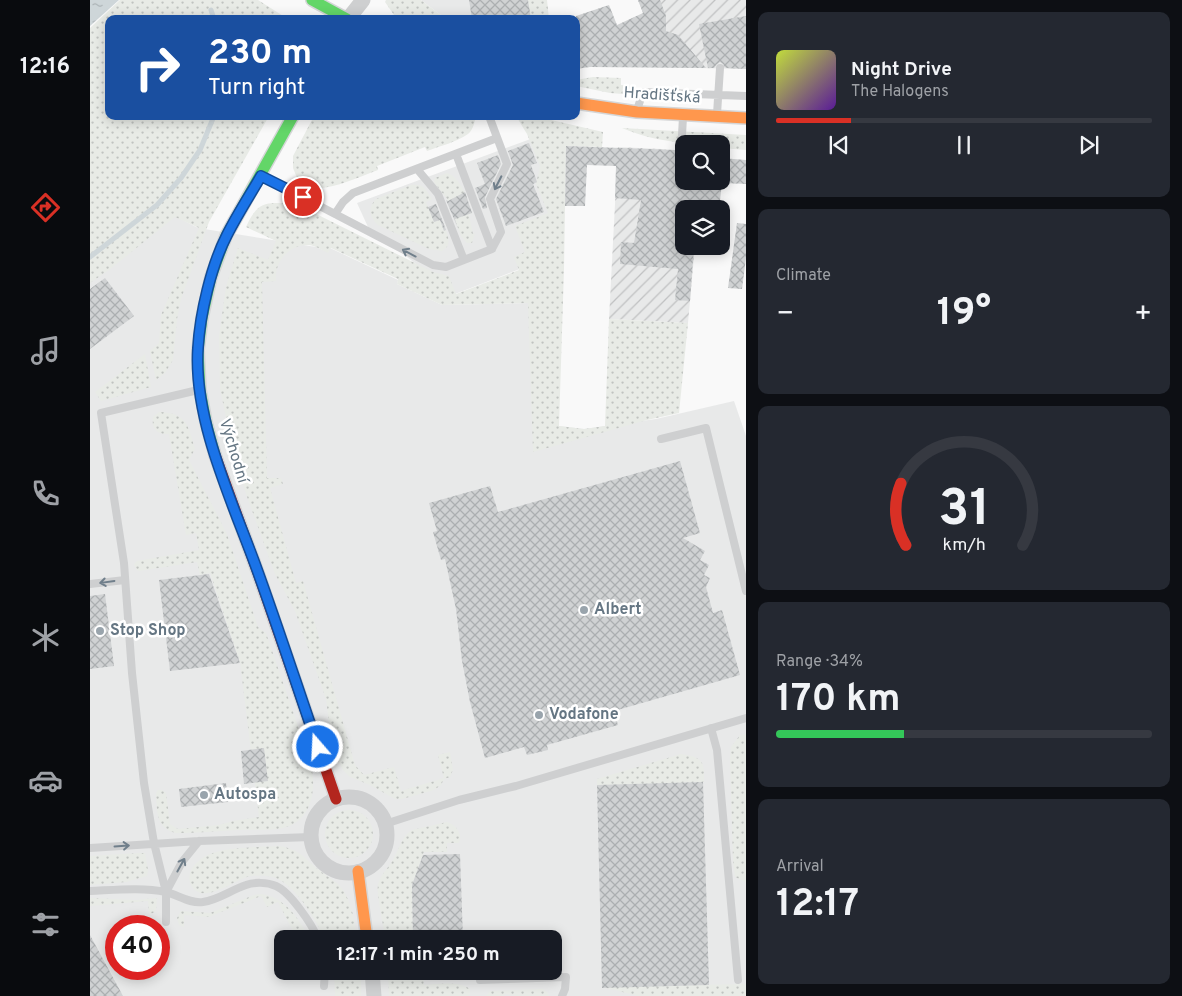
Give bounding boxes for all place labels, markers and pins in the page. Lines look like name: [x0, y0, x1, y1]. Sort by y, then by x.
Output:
pin: [282, 176, 324, 218]
place label: Albert: [594, 600, 641, 620]
marker: Albert: [578, 604, 590, 616]
place label: Stop Shop: [110, 621, 186, 641]
marker: Stop Shop: [94, 625, 106, 637]
place label: Vodafone: [549, 705, 619, 725]
marker: Vodafone: [533, 709, 545, 721]
place label: Autospa: [214, 785, 276, 805]
marker: Autospa: [198, 789, 210, 801]

